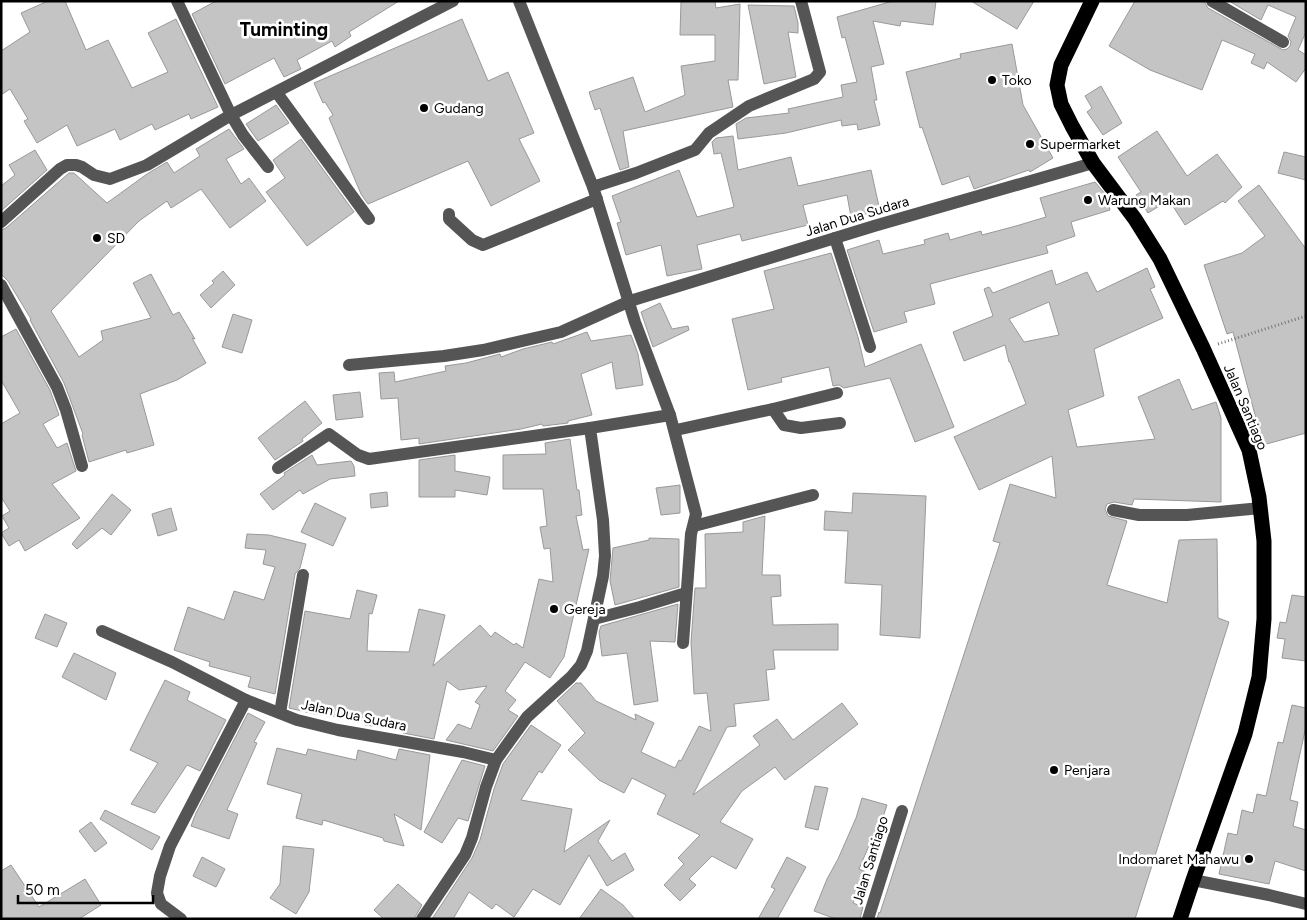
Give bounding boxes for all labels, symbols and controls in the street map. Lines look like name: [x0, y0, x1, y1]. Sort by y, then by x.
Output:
district label: Tuminting: [240, 18, 328, 41]
place label: Toko: [1002, 72, 1032, 89]
marker: Toko: [986, 74, 998, 86]
place label: Gudang: [434, 100, 484, 117]
marker: Gudang: [418, 102, 430, 114]
place label: Supermarket: [1040, 136, 1120, 153]
marker: Supermarket: [1024, 138, 1036, 150]
place label: Warung Makan: [1098, 192, 1191, 209]
street label: Jalan Dua Sudara: [803, 193, 911, 240]
marker: Warung Makan: [1082, 194, 1094, 206]
place label: SD: [107, 230, 125, 247]
marker: SD: [91, 232, 103, 244]
street label: Jalan Santiago: [1220, 362, 1271, 453]
place label: Gereja: [564, 601, 606, 618]
marker: Gereja: [548, 603, 560, 615]
street label: Jalan Dua Sudara: [300, 696, 408, 735]
place label: Penjara: [1064, 762, 1110, 779]
marker: Penjara: [1048, 764, 1060, 776]
street label: Jalan Santiago: [849, 814, 892, 906]
place label: Indomaret Mahawu: [1118, 851, 1239, 868]
marker: Indomaret Mahawu: [1243, 853, 1255, 865]
scale bar: [18, 872, 152, 904]
text: 50 m: [25, 881, 60, 899]

